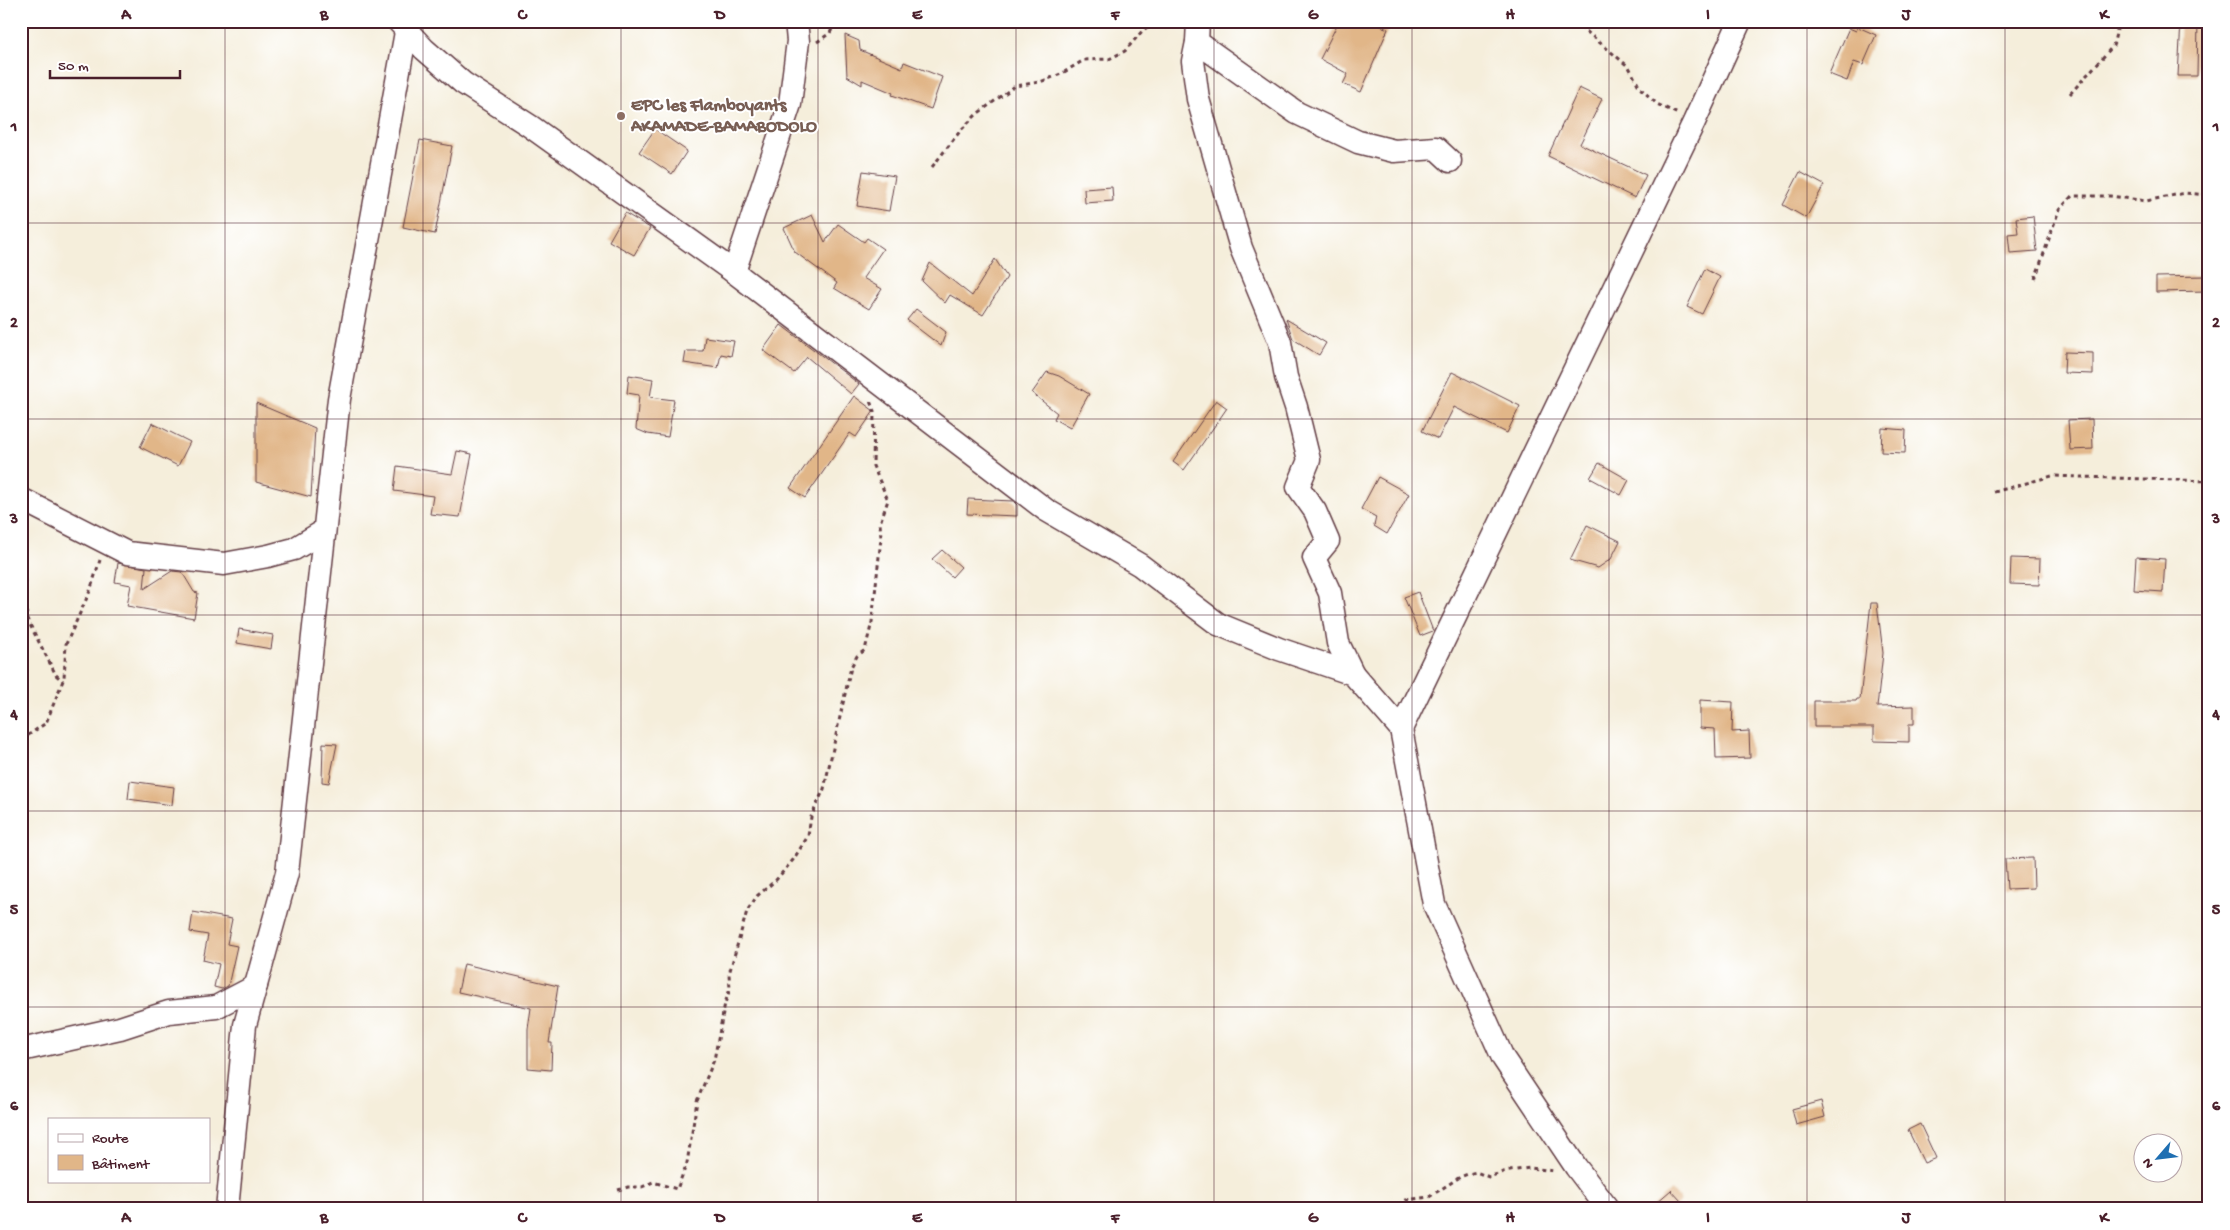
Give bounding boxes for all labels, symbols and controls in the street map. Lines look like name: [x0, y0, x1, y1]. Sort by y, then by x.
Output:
text: A: [120, 7, 132, 26]
text: B: [319, 7, 329, 26]
text: C: [517, 7, 528, 26]
text: D: [713, 7, 726, 26]
text: E: [912, 7, 923, 26]
text: F: [1110, 7, 1121, 26]
text: G: [1308, 7, 1319, 26]
text: H: [1505, 7, 1515, 26]
text: I: [1706, 7, 1710, 26]
text: J: [1901, 7, 1912, 26]
text: K: [2099, 7, 2111, 26]
scale bar: [50, 48, 180, 80]
text: 50 m: [58, 58, 89, 76]
place label: EPC les Flamboyants AKAMADE-BAMABODOLO: [630, 96, 817, 138]
marker: EPC les Flamboyants AKAMADE-BAMABODOLO: [615, 110, 627, 122]
text: 1: [10, 119, 17, 138]
text: 1: [2212, 119, 2219, 138]
text: 2: [10, 315, 18, 334]
text: 2: [2212, 315, 2220, 334]
text: 3: [9, 511, 18, 530]
text: 3: [2211, 511, 2220, 530]
text: 4: [9, 707, 18, 726]
text: 4: [2211, 707, 2220, 726]
text: 5: [10, 902, 19, 921]
text: 5: [2212, 902, 2221, 921]
text: 6: [10, 1098, 19, 1117]
text: 6: [2212, 1098, 2221, 1117]
legend: [48, 1118, 210, 1182]
text: Route: [92, 1130, 129, 1148]
north arrow: [2132, 1132, 2182, 1182]
text: N: [2139, 1155, 2158, 1171]
text: Bâtiment: [91, 1156, 151, 1174]
text: A: [120, 1210, 132, 1229]
text: B: [319, 1210, 329, 1229]
text: C: [517, 1210, 528, 1229]
text: D: [713, 1210, 726, 1229]
text: E: [912, 1210, 923, 1229]
text: F: [1110, 1210, 1121, 1229]
text: G: [1308, 1210, 1319, 1229]
text: H: [1505, 1210, 1515, 1229]
text: I: [1706, 1210, 1710, 1229]
text: J: [1901, 1210, 1912, 1229]
text: K: [2099, 1210, 2111, 1229]

